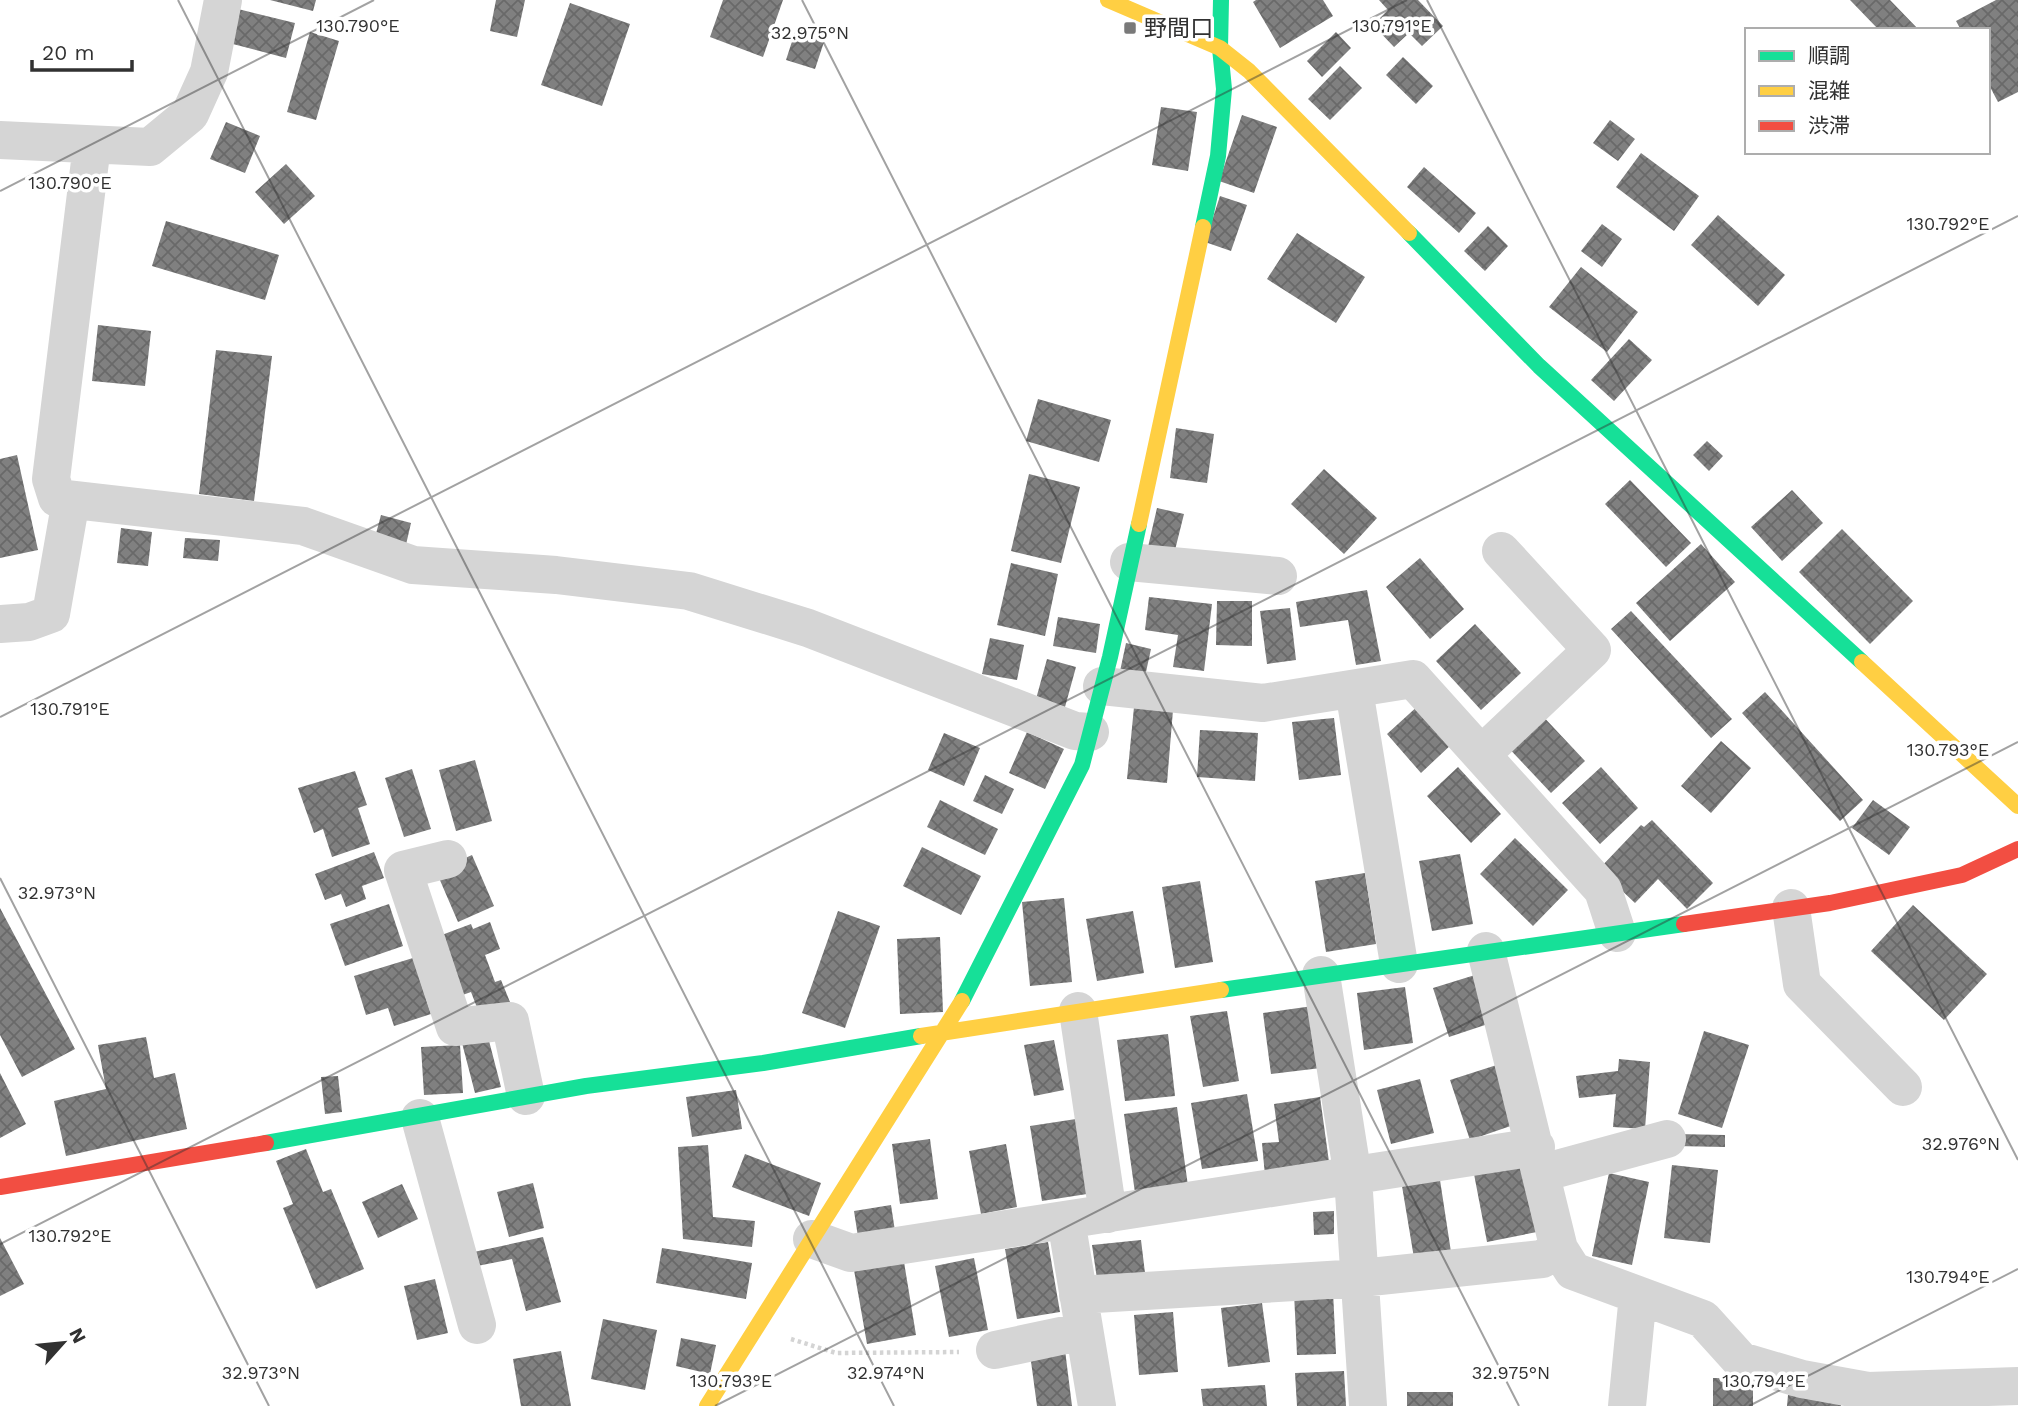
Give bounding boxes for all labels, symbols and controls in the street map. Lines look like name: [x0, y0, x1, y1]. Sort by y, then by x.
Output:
text: 130.790°E: [316, 15, 400, 36]
place label: 野間口: [1144, 15, 1213, 42]
text: 130.791°E: [1352, 15, 1432, 36]
marker: 野間口: [1122, 20, 1138, 36]
text: 32.975°N: [771, 22, 849, 43]
scale bar: [32, 28, 131, 72]
legend: [1745, 28, 1990, 154]
text: 20 m: [42, 40, 94, 65]
text: 順調: [1808, 43, 1850, 68]
text: 混雑: [1808, 78, 1850, 103]
text: 渋滞: [1808, 113, 1850, 138]
text: 130.790°E: [28, 172, 112, 193]
text: 130.792°E: [1907, 213, 1989, 234]
text: 130.791°E: [30, 698, 110, 719]
text: 130.793°E: [1907, 739, 1989, 760]
text: 32.973°N: [18, 882, 96, 903]
text: 32.976°N: [1922, 1133, 2000, 1154]
text: 130.792°E: [29, 1225, 111, 1246]
text: 130.794°E: [1906, 1266, 1990, 1287]
north arrow: [28, 1308, 98, 1378]
text: N: [64, 1324, 91, 1347]
text: 32.973°N: [222, 1362, 300, 1383]
text: 32.974°N: [847, 1362, 925, 1383]
text: 32.975°N: [1472, 1362, 1550, 1383]
text: 130.793°E: [690, 1370, 772, 1391]
text: 130.794°E: [1722, 1370, 1806, 1391]

